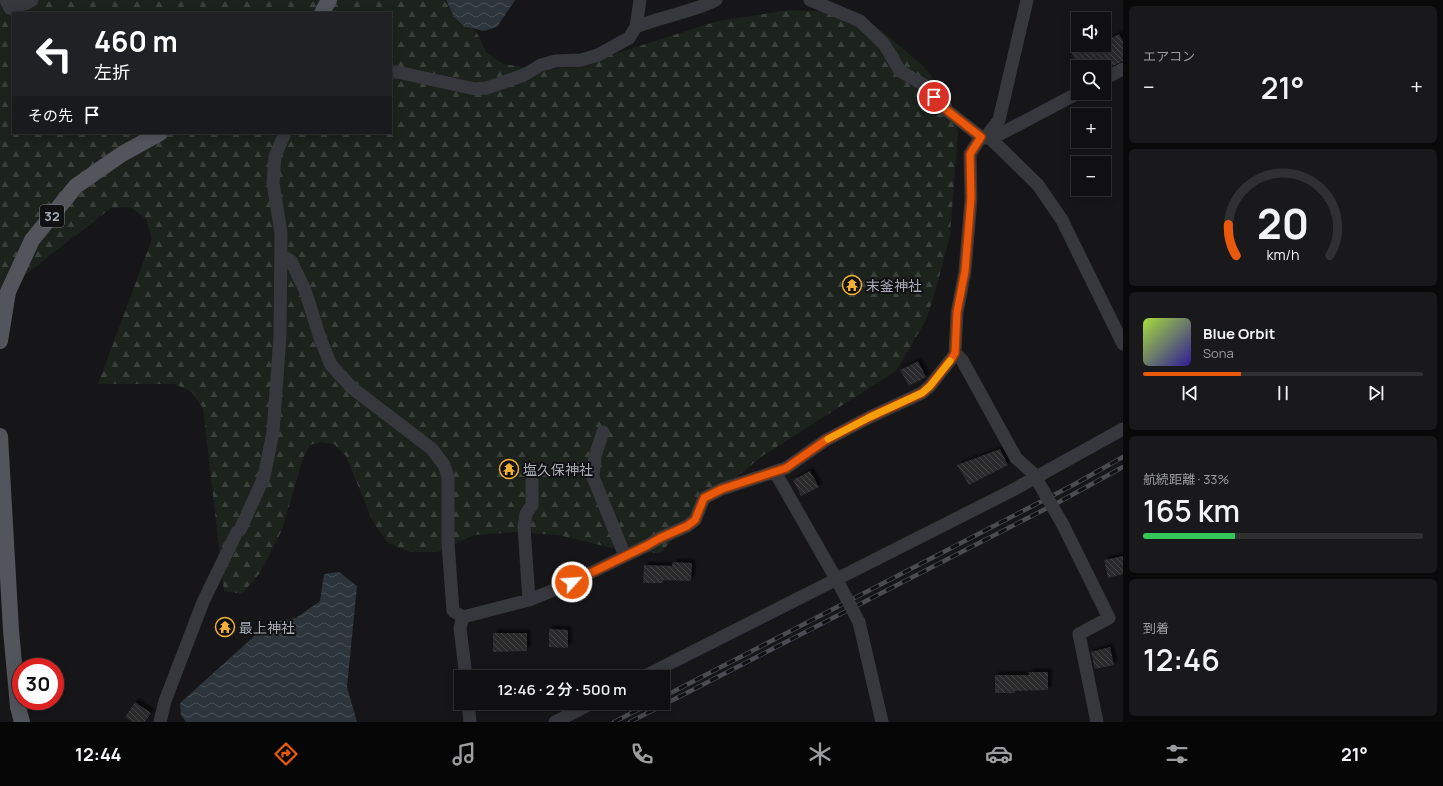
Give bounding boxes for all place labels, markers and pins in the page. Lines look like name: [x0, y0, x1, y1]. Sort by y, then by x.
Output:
pin: [917, 80, 951, 114]
temple icon: 末釜神社: [841, 274, 863, 296]
place label: 末釜神社: [866, 276, 922, 295]
temple icon: 塩久保神社: [498, 458, 520, 480]
place label: 塩久保神社: [523, 460, 593, 479]
temple icon: 最上神社: [214, 616, 236, 638]
place label: 最上神社: [239, 618, 295, 637]

